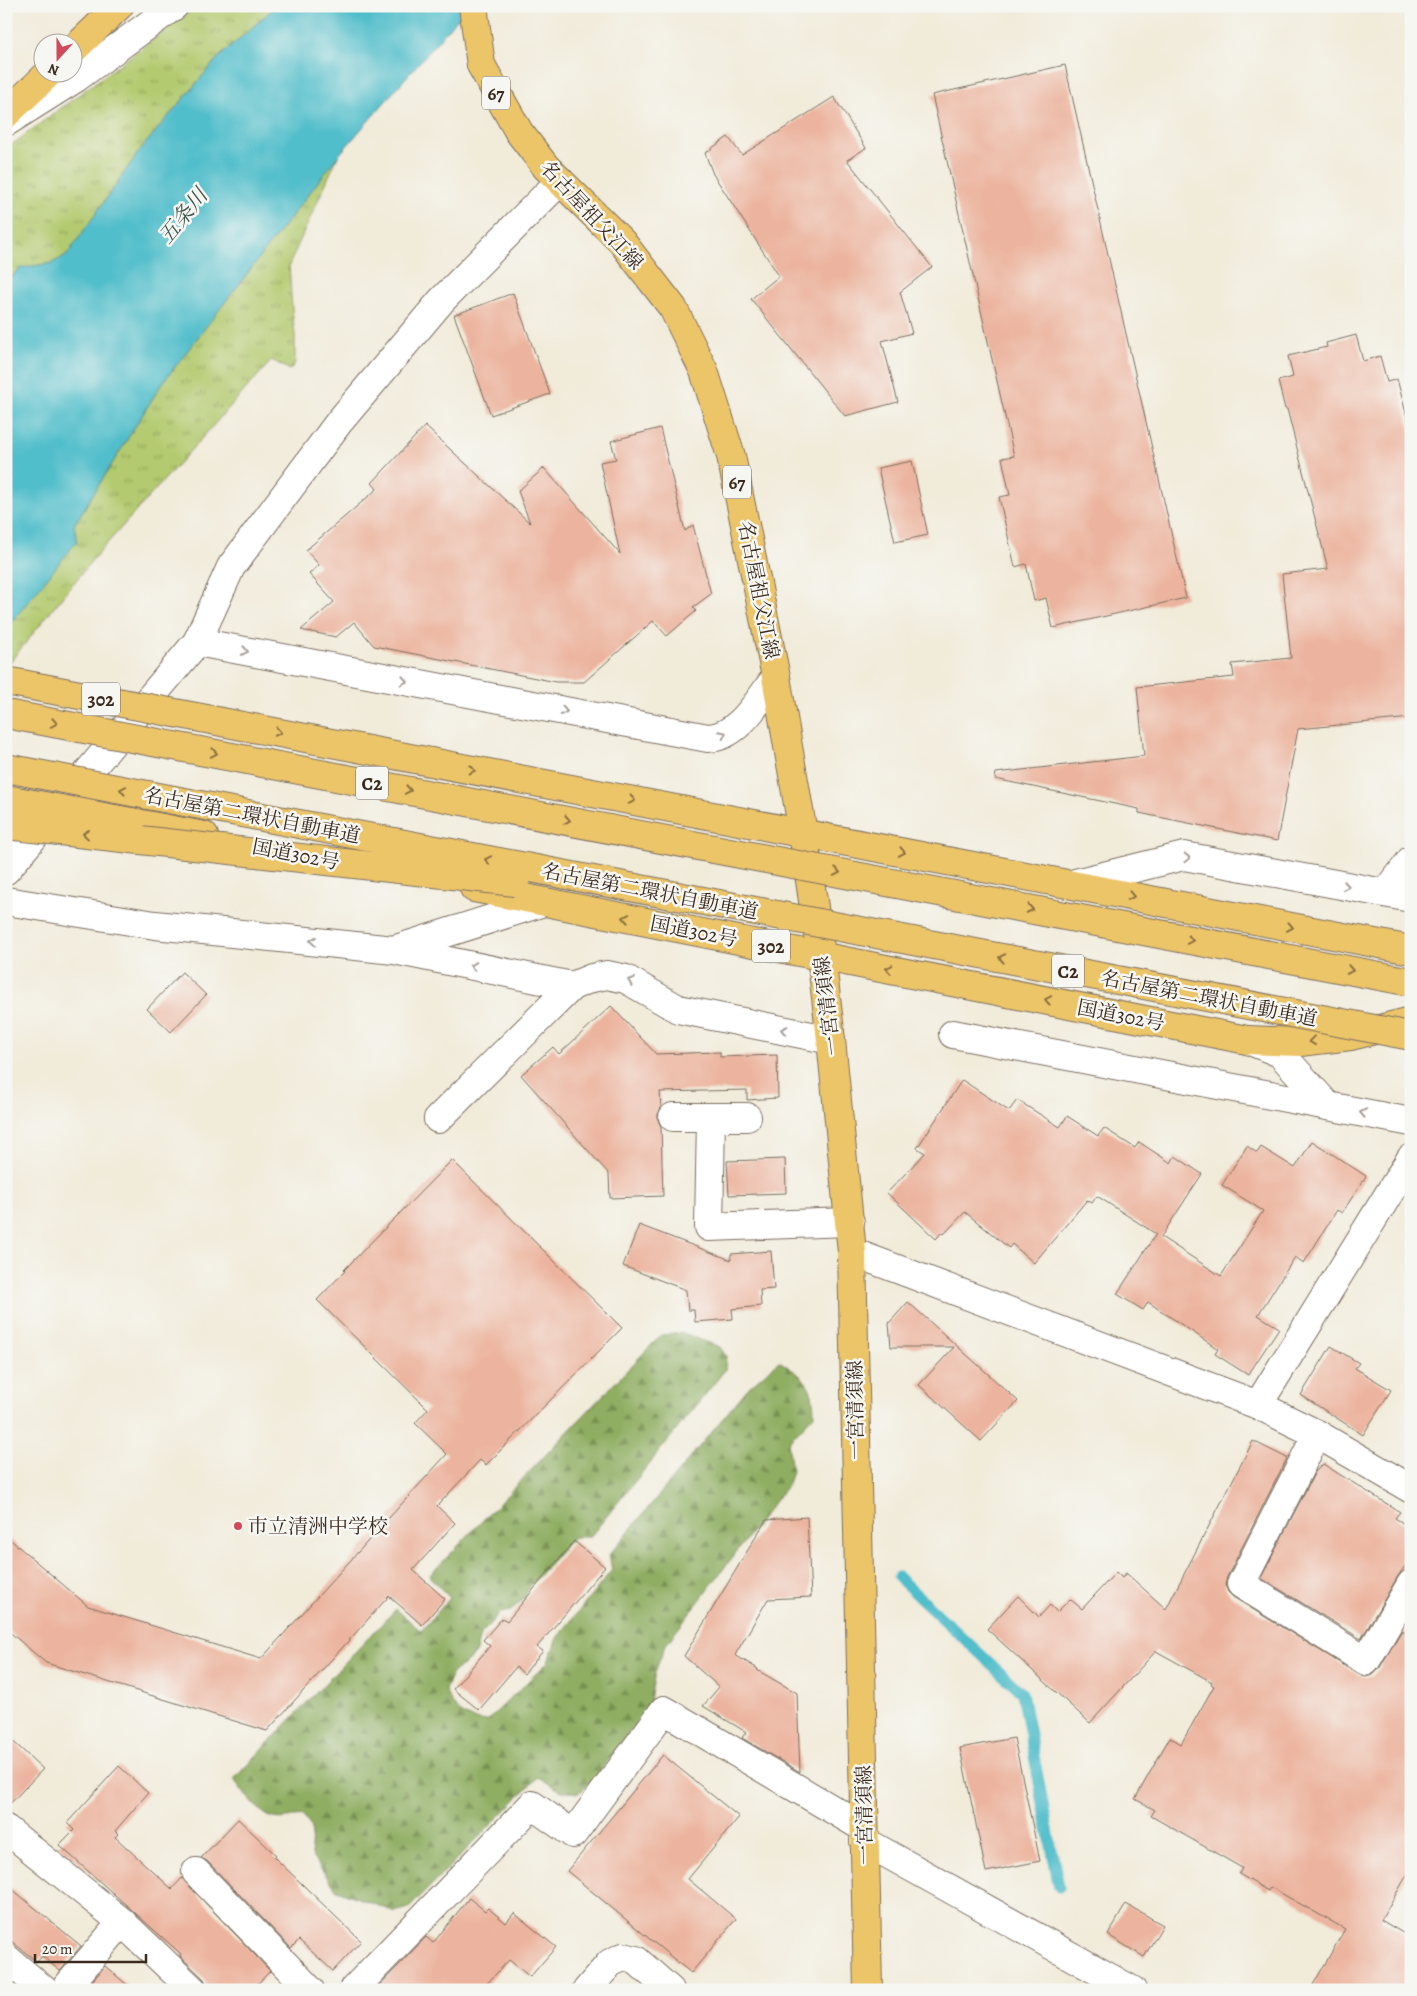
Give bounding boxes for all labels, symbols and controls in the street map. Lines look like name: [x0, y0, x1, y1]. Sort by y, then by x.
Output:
north arrow: [32, 32, 82, 82]
text: N: [45, 59, 62, 80]
road number: 67: [482, 76, 510, 110]
street label: 名古屋祖父江線: [534, 155, 649, 276]
water label: 五条川: [152, 181, 215, 249]
road number: 67: [723, 466, 751, 498]
street label: 名古屋祖父江線: [732, 519, 785, 661]
one-way arrow: [240, 645, 249, 655]
one-way arrow: [400, 675, 409, 686]
road number: 302: [82, 682, 120, 716]
one-way arrow: [559, 705, 568, 716]
one-way arrow: [50, 717, 59, 728]
one-way arrow: [274, 727, 283, 737]
one-way arrow: [718, 730, 727, 740]
one-way arrow: [209, 748, 218, 758]
one-way arrow: [468, 764, 477, 774]
road number: C2: [356, 766, 388, 800]
street label: 名古屋第二環状自動車道: [141, 781, 362, 850]
one-way arrow: [403, 784, 412, 795]
one-way arrow: [118, 786, 127, 796]
one-way arrow: [627, 795, 636, 805]
one-way arrow: [563, 815, 572, 825]
one-way arrow: [81, 829, 89, 840]
street label: 国道302号: [250, 833, 342, 876]
one-way arrow: [898, 846, 907, 857]
one-way arrow: [1183, 853, 1191, 863]
one-way arrow: [484, 856, 493, 866]
street label: 名古屋第二環状自動車道: [539, 857, 760, 926]
one-way arrow: [832, 866, 841, 876]
one-way arrow: [1342, 880, 1351, 891]
one-way arrow: [1126, 890, 1135, 900]
one-way arrow: [1026, 903, 1035, 914]
street label: 国道302号: [648, 910, 740, 953]
one-way arrow: [622, 913, 631, 923]
one-way arrow: [1286, 921, 1295, 931]
road number: 302: [752, 929, 790, 962]
one-way arrow: [1186, 934, 1194, 944]
one-way arrow: [308, 936, 316, 947]
one-way arrow: [997, 954, 1006, 964]
road number: C2: [1052, 954, 1084, 988]
street label: 一宮清須線: [808, 955, 847, 1057]
one-way arrow: [469, 961, 477, 972]
one-way arrow: [885, 964, 893, 974]
street label: 名古屋第二環状自動車道: [1098, 964, 1319, 1033]
one-way arrow: [1345, 965, 1354, 975]
one-way arrow: [627, 977, 636, 988]
street label: 国道302号: [1075, 994, 1167, 1037]
one-way arrow: [1044, 996, 1053, 1006]
one-way arrow: [779, 1025, 788, 1036]
one-way arrow: [1307, 1035, 1315, 1046]
one-way arrow: [1359, 1108, 1368, 1118]
street label: 一宮清須線: [841, 1360, 870, 1460]
place label: 市立清洲中学校: [248, 1513, 388, 1540]
marker: 市立清洲中学校: [232, 1520, 244, 1532]
street label: 一宮清須線: [850, 1765, 879, 1865]
scale bar: [35, 1931, 146, 1963]
text: 20 m: [42, 1939, 73, 1959]

